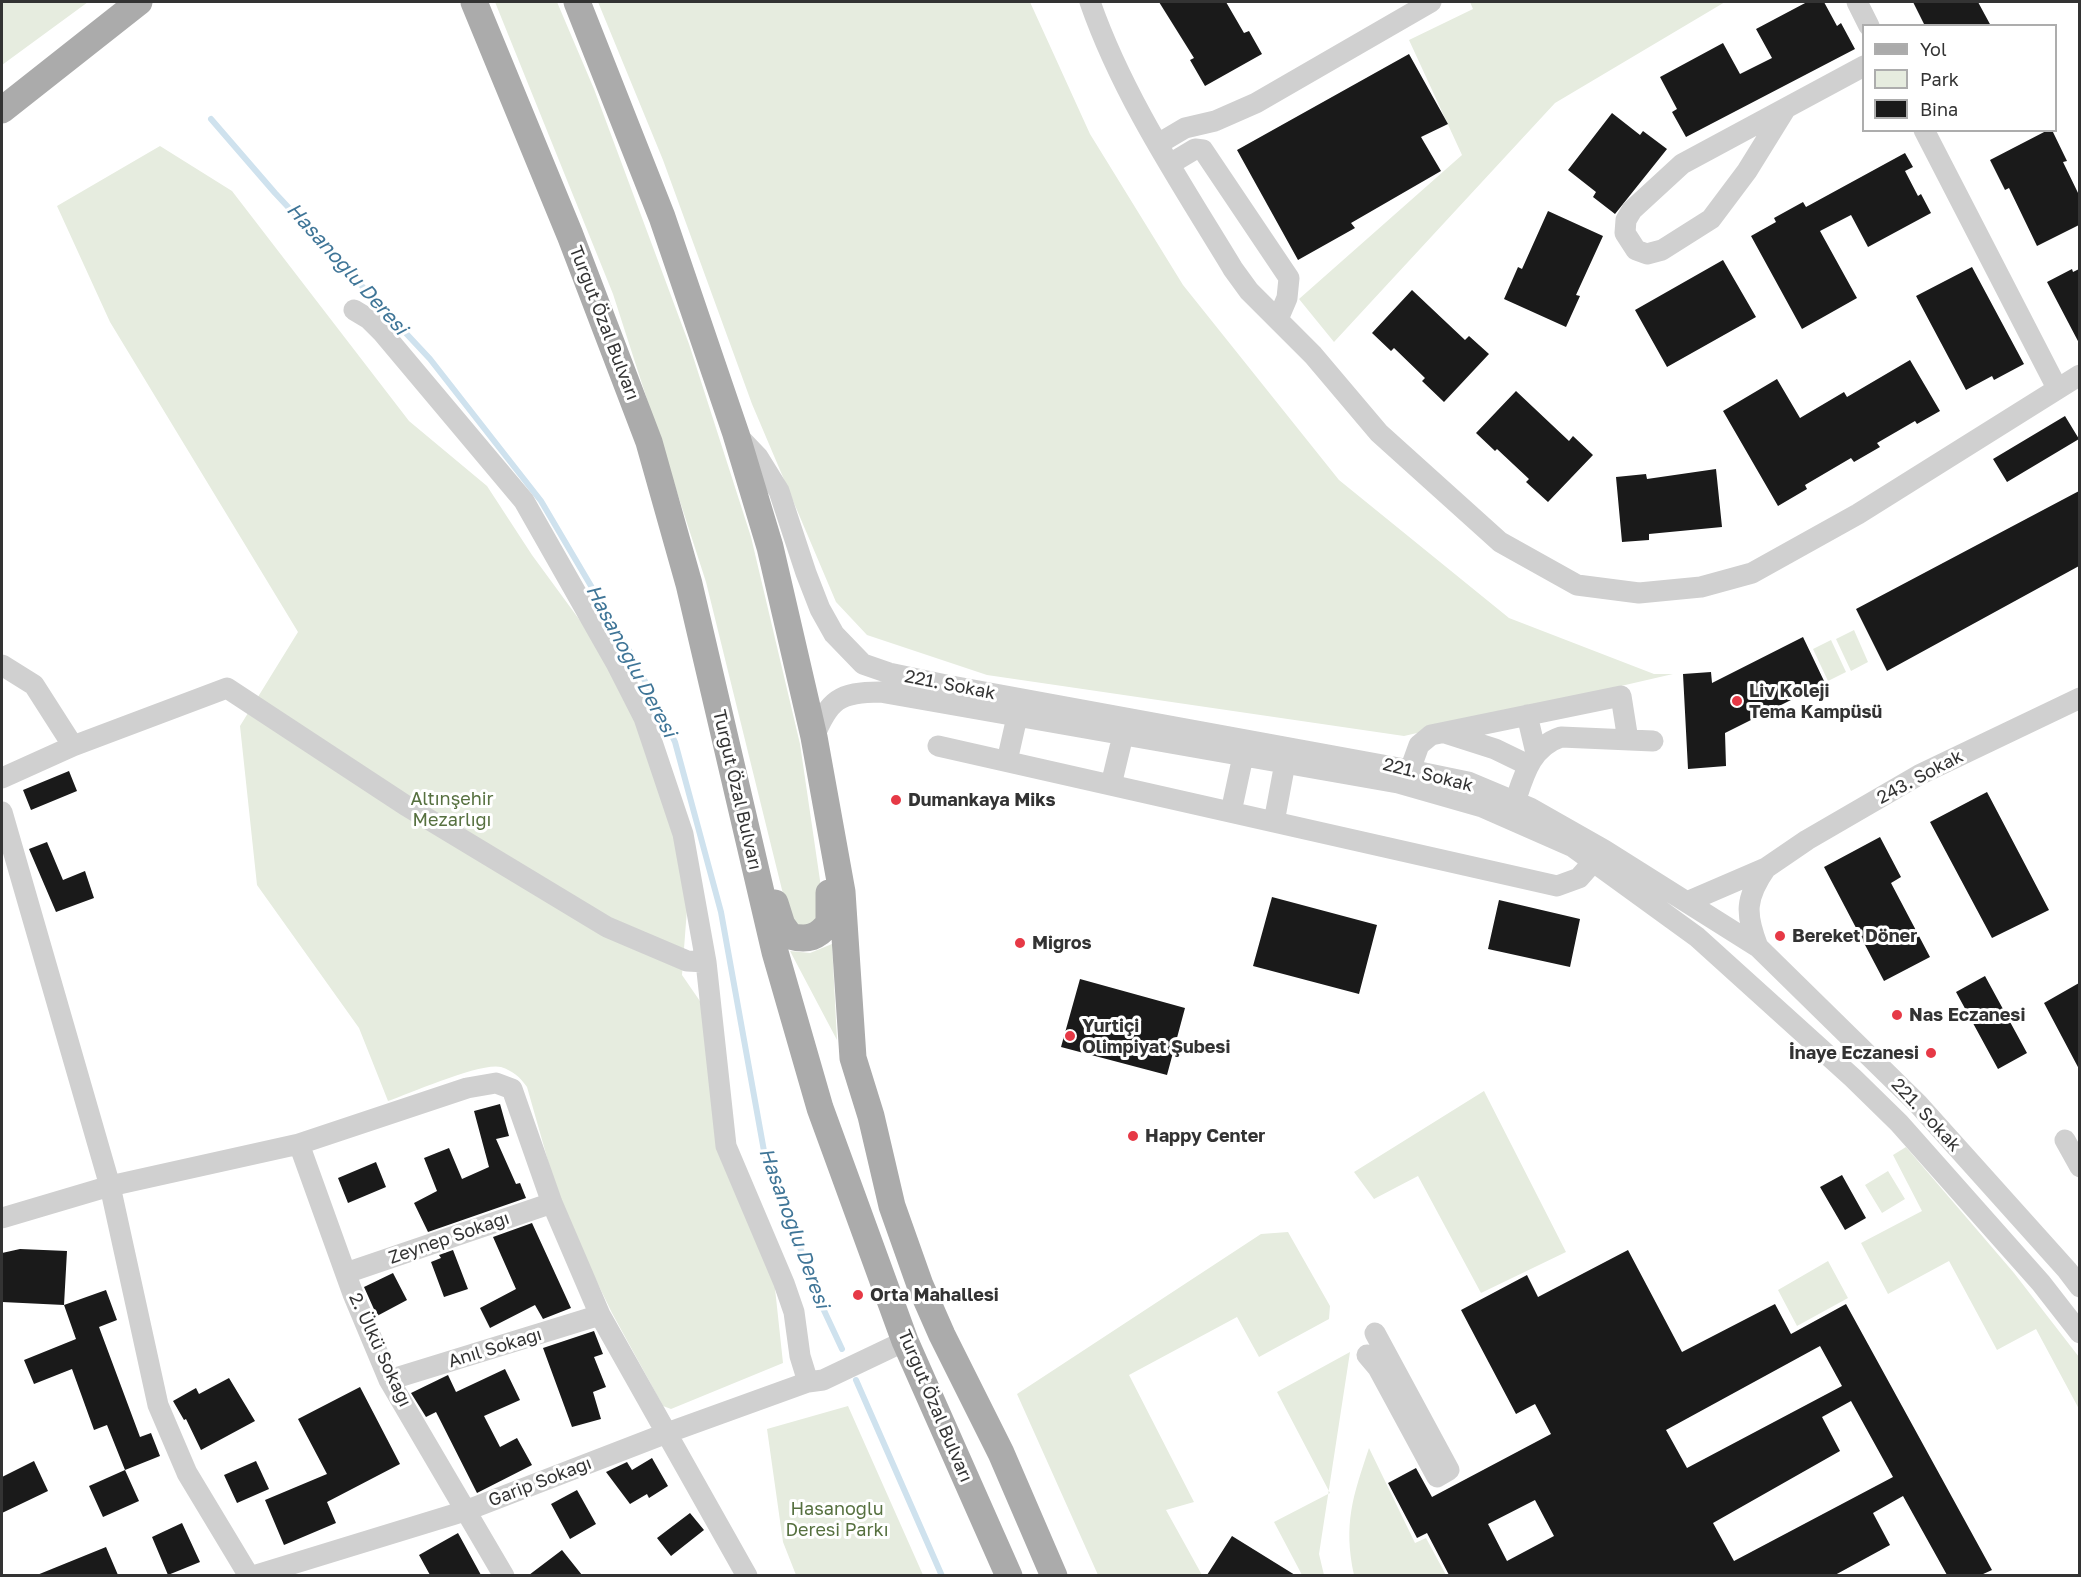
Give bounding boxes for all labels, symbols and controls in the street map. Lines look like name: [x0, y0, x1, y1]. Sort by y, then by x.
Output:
legend: [1862, 24, 2057, 132]
text: Yol: [1920, 38, 1947, 60]
text: Park: [1920, 68, 1959, 90]
text: Bina: [1920, 98, 1958, 120]
water label: Hasanoğlu Deresi: [281, 198, 413, 340]
street label: Turgut Özal Bulvarı: [565, 243, 643, 403]
water label: Hasanoğlu Deresi: [581, 581, 681, 741]
street label: 221. Sokak: [903, 666, 997, 704]
place label: Liv Koleji Tema Kampüsü: [1749, 680, 1882, 722]
marker: Liv Koleji Tema Kampüsü: [1730, 694, 1744, 708]
street label: Turgut Özal Bulvarı: [708, 708, 766, 872]
street label: 243. Sokak: [1873, 745, 1967, 809]
street label: 221. Sokak: [1381, 753, 1475, 797]
park label: Altınşehir Mezarlığı: [410, 788, 494, 830]
place label: Dumankaya Miks: [908, 789, 1056, 811]
marker: Dumankaya Miks: [889, 793, 903, 807]
place label: Bereket Döner: [1792, 925, 1917, 947]
marker: Bereket Döner: [1773, 929, 1787, 943]
place label: Migros: [1032, 932, 1092, 954]
marker: Migros: [1013, 936, 1027, 950]
place label: Nas Eczanesi: [1909, 1004, 2025, 1026]
marker: Nas Eczanesi: [1890, 1008, 1904, 1022]
place label: Yurtiçi Olimpiyat Şubesi: [1082, 1015, 1230, 1058]
marker: Yurtiçi Olimpiyat Şubesi: [1063, 1029, 1077, 1043]
place label: İnaye Eczanesi: [1789, 1042, 1919, 1064]
marker: İnaye Eczanesi: [1924, 1046, 1938, 1060]
street label: 221. Sokak: [1887, 1074, 1965, 1156]
place label: Happy Center: [1145, 1125, 1265, 1147]
marker: Happy Center: [1126, 1129, 1140, 1143]
water label: Hasanoğlu Deresi: [754, 1144, 834, 1312]
street label: Zeynep Sokağı: [386, 1207, 512, 1269]
place label: Orta Mahallesi: [870, 1284, 999, 1306]
marker: Orta Mahallesi: [851, 1288, 865, 1302]
street label: 2. Ülkü Sokağı: [344, 1290, 416, 1410]
street label: Anıl Sokağı: [446, 1324, 544, 1372]
street label: Turgut Özal Bulvarı: [893, 1326, 977, 1486]
street label: Garip Sokağı: [485, 1452, 595, 1512]
park label: Hasanoğlu Deresi Parkı: [786, 1498, 888, 1540]

